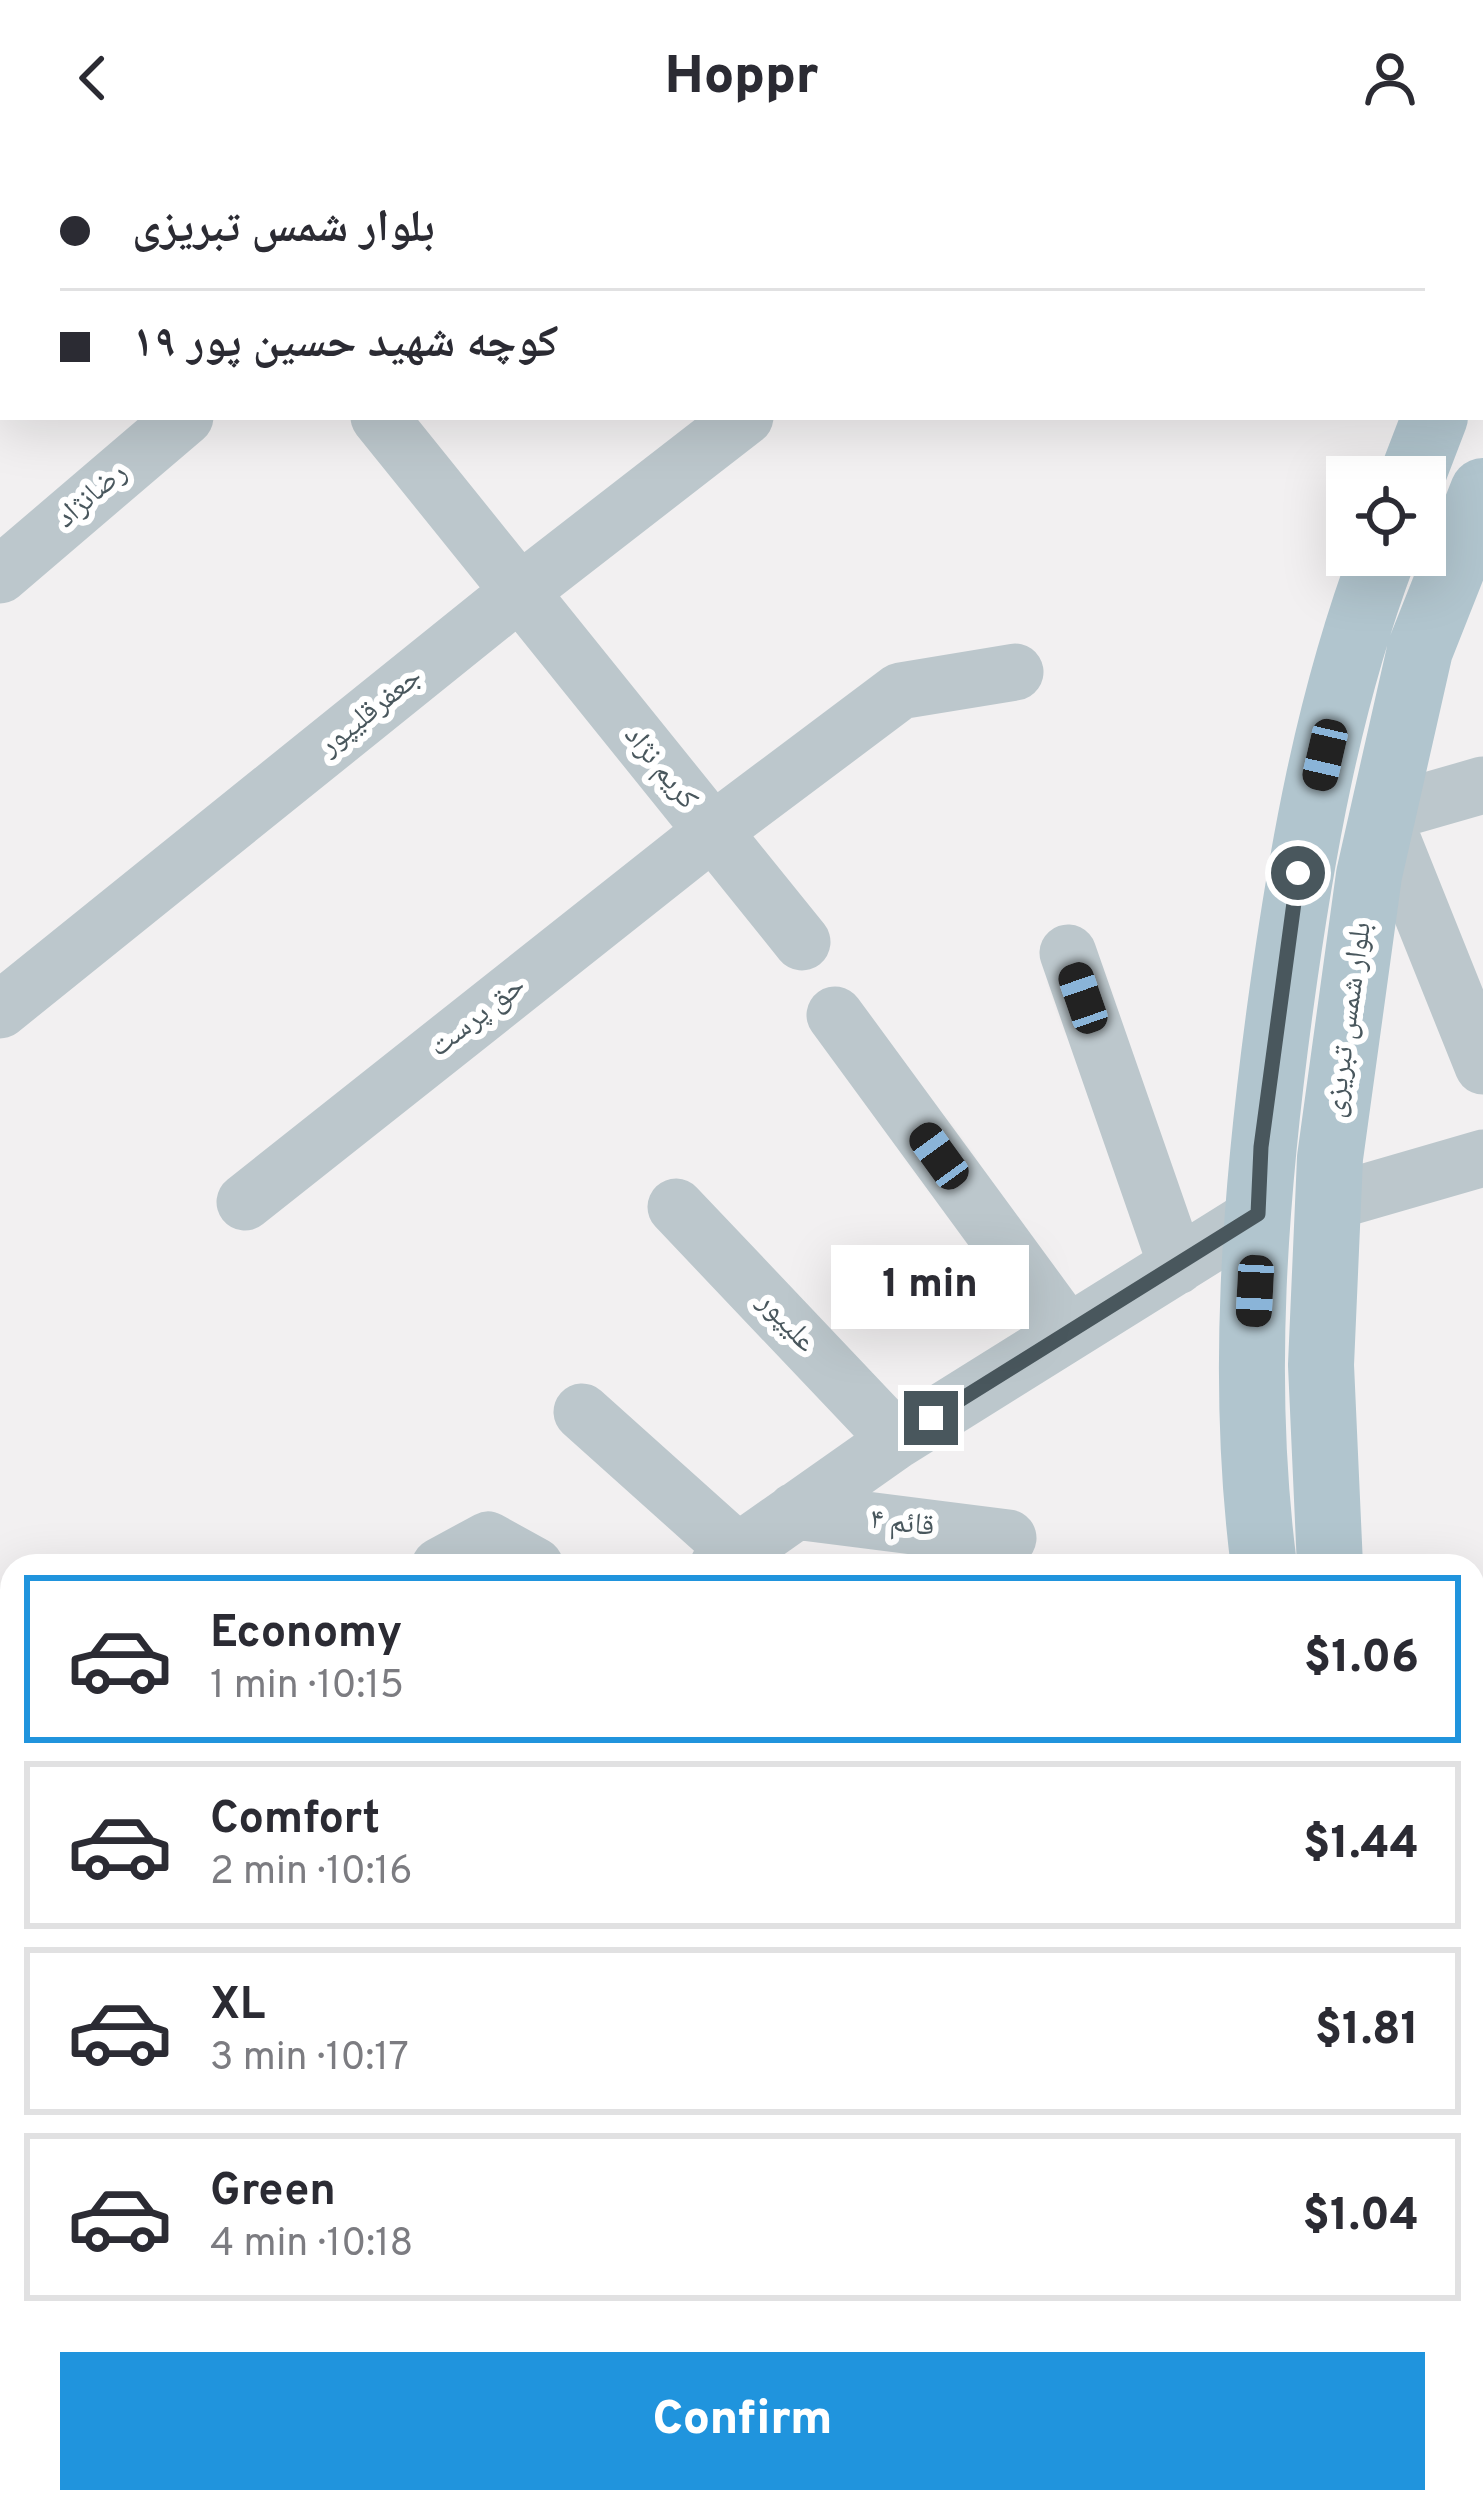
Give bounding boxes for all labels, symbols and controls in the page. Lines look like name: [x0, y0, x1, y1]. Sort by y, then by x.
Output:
text: Hoppr: [664, 44, 819, 113]
icon: back: [60, 45, 126, 111]
icon: person: [1357, 45, 1423, 111]
text: بلوار شمس تبریزی: [132, 201, 435, 258]
text: کوچه شهید حسین پور ۱۹: [132, 316, 558, 373]
street label: رضانژاد: [49, 455, 135, 537]
map controls: [1326, 456, 1446, 576]
button: locate: [1326, 456, 1446, 576]
street label: جعفرقلیپور: [311, 659, 430, 766]
car: [1299, 716, 1351, 794]
street label: کریم نژاد: [615, 718, 705, 818]
route start: [1271, 846, 1325, 900]
street label: بلوار شمس تبریزی: [1317, 920, 1381, 1120]
car: [1054, 958, 1112, 1038]
street label: حق پرست: [422, 968, 534, 1066]
car: [903, 1116, 975, 1196]
callout: 1 min: [832, 1244, 1030, 1328]
car: [1235, 1254, 1275, 1328]
text: 1 min: [882, 1262, 978, 1311]
street label: علیپور: [748, 1284, 823, 1361]
route end: [904, 1391, 958, 1445]
street label: قائم ۴: [868, 1502, 936, 1546]
icon: car: [66, 1605, 174, 1713]
text: Economy: [210, 1606, 402, 1663]
text: $1.06: [1304, 1631, 1419, 1688]
text: 1 min · 10:15: [210, 1663, 404, 1712]
icon: car: [66, 1791, 174, 1899]
text: Comfort: [210, 1792, 380, 1849]
text: $1.44: [1303, 1817, 1419, 1874]
text: 2 min · 10:16: [210, 1849, 412, 1898]
icon: car: [66, 1977, 174, 2085]
text: XL: [210, 1978, 265, 2035]
text: $1.81: [1315, 2003, 1419, 2060]
text: 3 min · 10:17: [210, 2035, 409, 2084]
icon: car: [66, 2163, 174, 2271]
text: Green: [210, 2164, 336, 2221]
text: $1.04: [1303, 2189, 1419, 2246]
text: 4 min · 10:18: [210, 2221, 413, 2270]
button: Confirm: [60, 2352, 1425, 2490]

